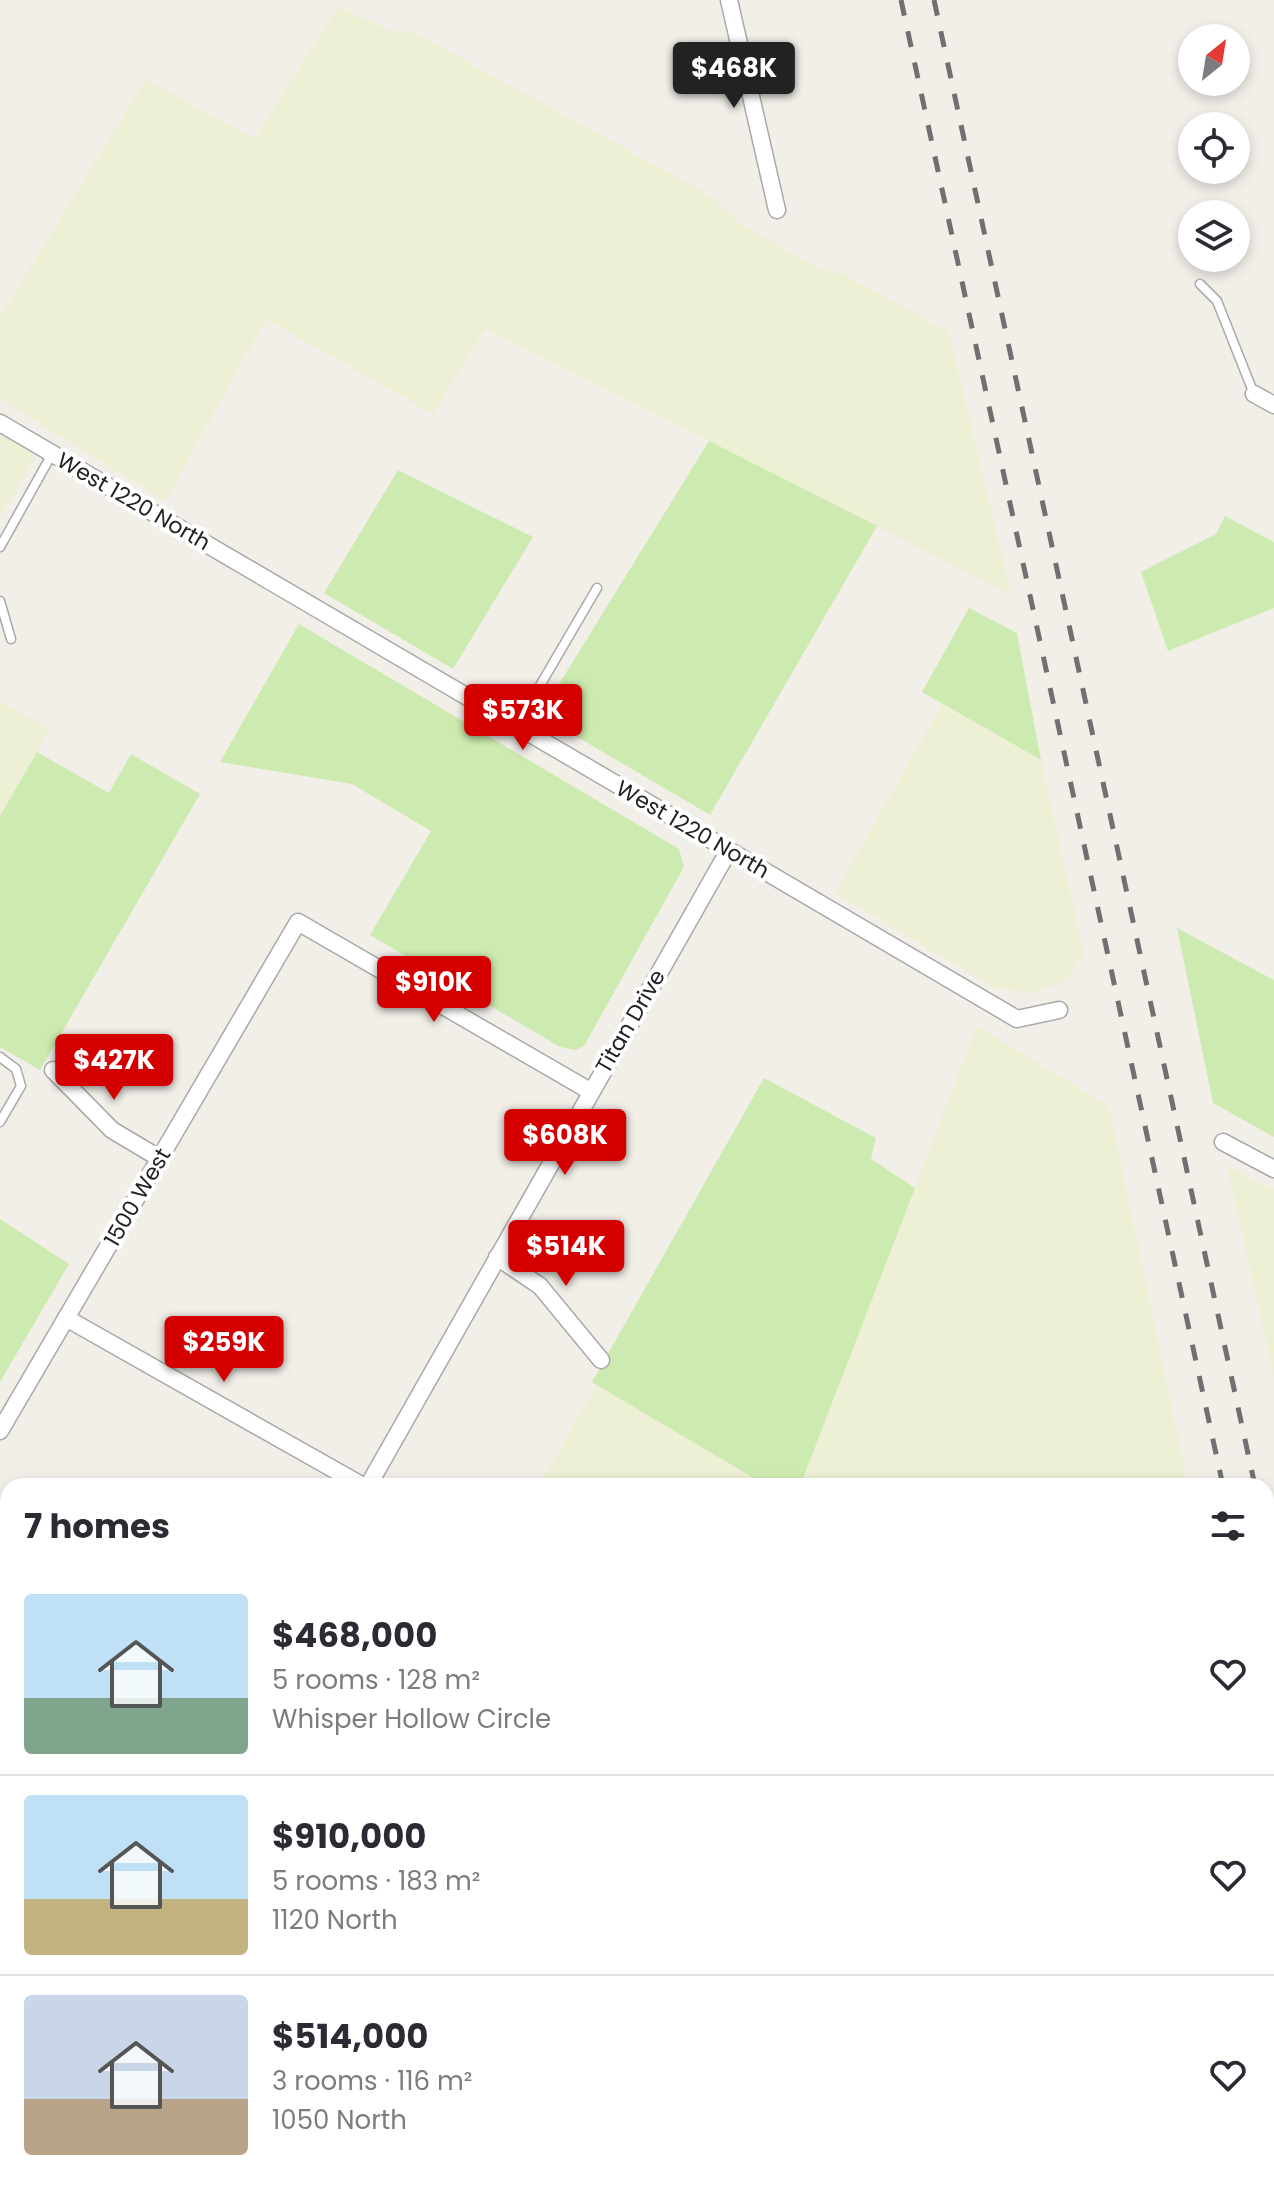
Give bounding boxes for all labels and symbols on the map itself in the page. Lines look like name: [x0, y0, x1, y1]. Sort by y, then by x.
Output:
north arrow: [1178, 24, 1250, 96]
pin: $468K: [678, 42, 790, 110]
street label: West 1220 North: [51, 445, 216, 558]
pin: $573K: [467, 684, 579, 752]
street label: West 1220 North: [610, 773, 775, 886]
pin: $910K: [378, 956, 490, 1024]
street label: Titan Drive: [588, 964, 673, 1079]
pin: $427K: [58, 1034, 170, 1102]
pin: $608K: [509, 1109, 621, 1177]
street label: 1500 West: [97, 1142, 178, 1252]
pin: $514K: [510, 1220, 622, 1288]
pin: $259K: [168, 1316, 280, 1384]

